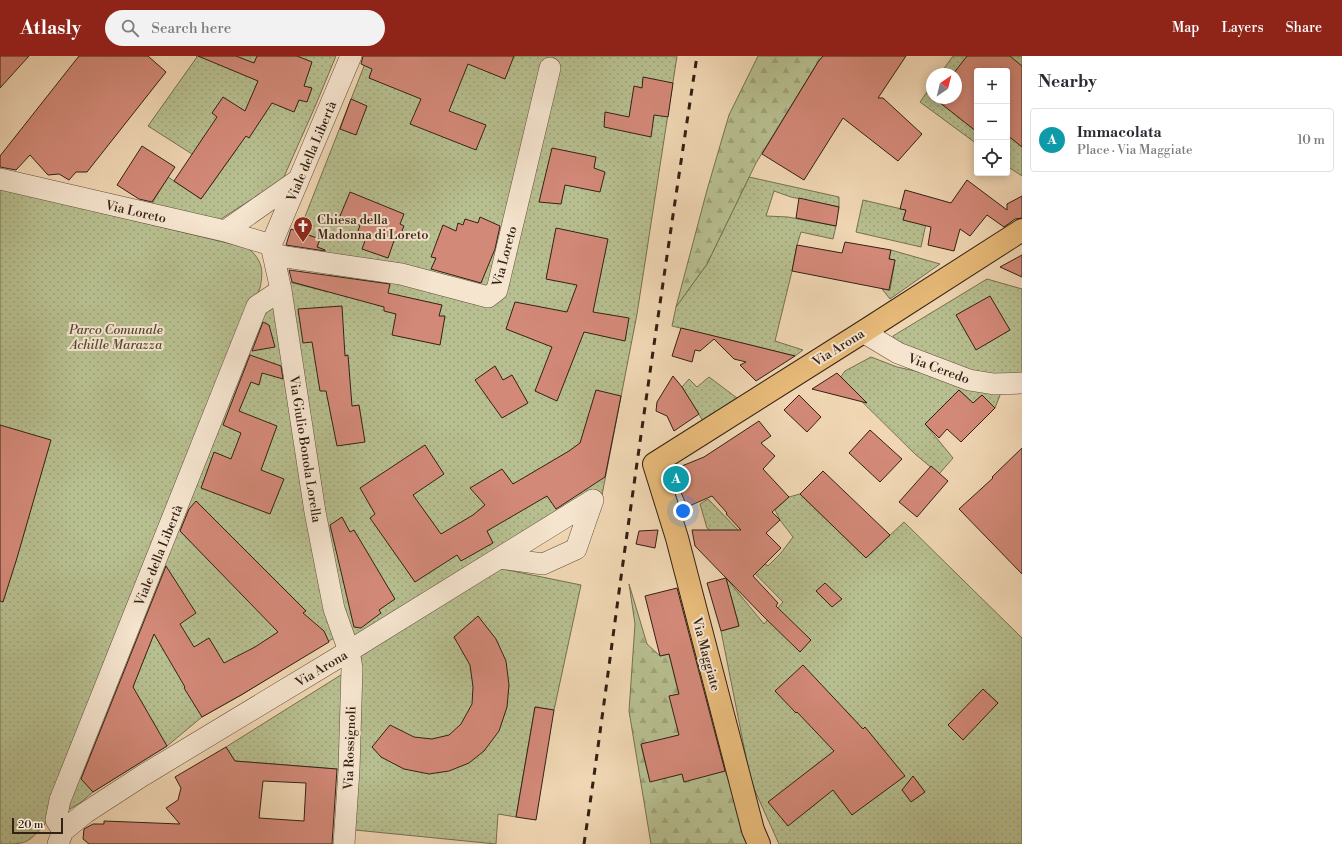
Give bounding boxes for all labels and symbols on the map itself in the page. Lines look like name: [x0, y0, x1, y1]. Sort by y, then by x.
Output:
north arrow: [926, 68, 962, 104]
street label: Viale della Libertà: [283, 98, 340, 205]
street label: Via Loreto: [103, 197, 168, 227]
place label: Chiesa della Madonna di Loreto: [317, 212, 429, 243]
church icon: Chiesa della Madonna di Loreto: [292, 215, 314, 243]
street label: Via Loreto: [489, 224, 521, 289]
park label: Parco Comunale Achille Marazza: [68, 322, 163, 353]
street label: Via Arona: [809, 325, 868, 371]
street label: Via Ceredo: [905, 350, 972, 387]
street label: Via Giulio Bonola Lorella: [285, 374, 325, 524]
pin: A: [663, 464, 689, 494]
your location: [673, 501, 693, 521]
street label: Viale della Libertà: [131, 502, 187, 609]
street label: Via Maggiate: [688, 615, 724, 693]
street label: Via Arona: [292, 647, 351, 691]
street label: Via Rossignoli: [341, 706, 359, 791]
scale bar: [12, 816, 63, 835]

